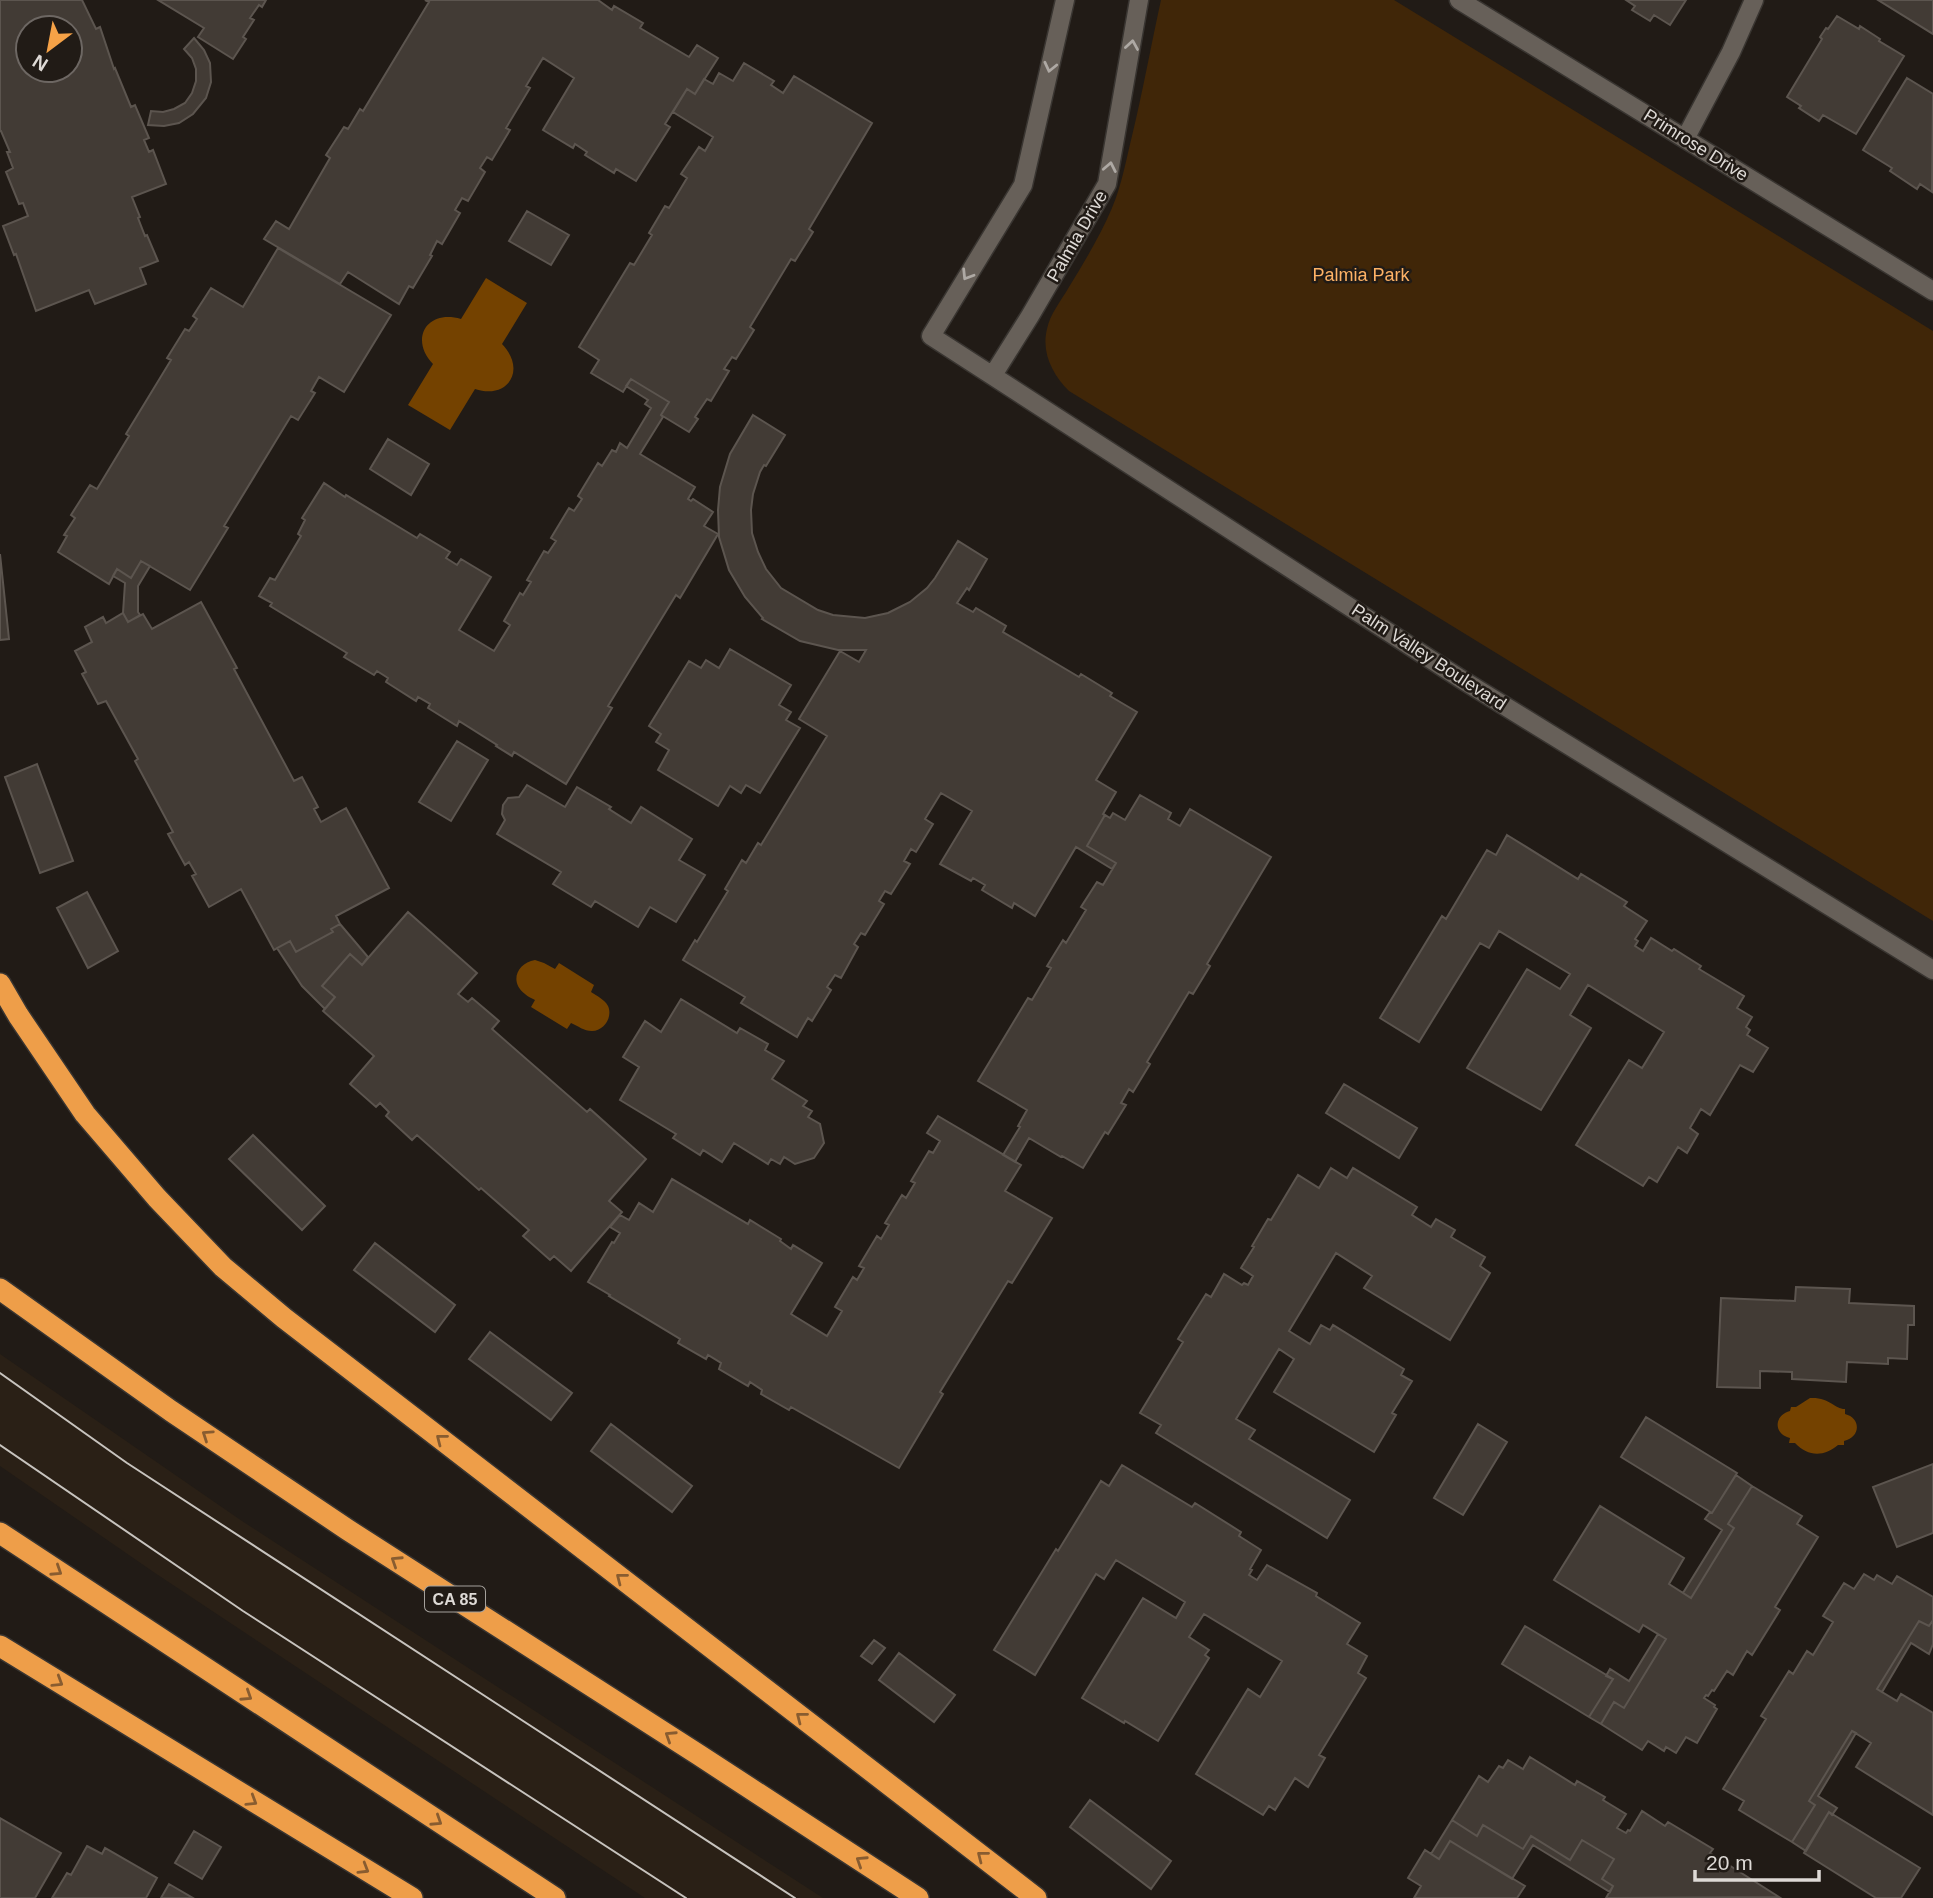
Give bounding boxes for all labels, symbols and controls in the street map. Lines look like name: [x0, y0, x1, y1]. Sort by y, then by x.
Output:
north arrow: [14, 14, 84, 84]
one-way arrow: [1124, 39, 1139, 51]
text: N: [29, 50, 52, 76]
one-way arrow: [1043, 61, 1058, 73]
street label: Primrose Drive: [1640, 105, 1752, 185]
one-way arrow: [1102, 161, 1117, 173]
street label: Palmia Drive: [1043, 187, 1111, 285]
park label: Palmia Park: [1312, 265, 1411, 285]
one-way arrow: [962, 268, 975, 281]
street label: Palm Valley Boulevard: [1348, 600, 1510, 714]
one-way arrow: [202, 1430, 215, 1443]
one-way arrow: [437, 1435, 449, 1448]
one-way arrow: [391, 1556, 404, 1569]
one-way arrow: [49, 1563, 62, 1575]
one-way arrow: [617, 1574, 629, 1587]
road number: CA 85: [425, 1586, 485, 1611]
one-way arrow: [51, 1674, 64, 1687]
one-way arrow: [239, 1688, 252, 1700]
one-way arrow: [797, 1713, 809, 1726]
one-way arrow: [665, 1732, 678, 1745]
one-way arrow: [245, 1793, 258, 1806]
one-way arrow: [430, 1812, 443, 1825]
scale bar: [1695, 1839, 1819, 1883]
text: 20 m: [1706, 1851, 1753, 1874]
one-way arrow: [977, 1852, 989, 1865]
one-way arrow: [855, 1856, 868, 1869]
one-way arrow: [357, 1861, 370, 1874]

